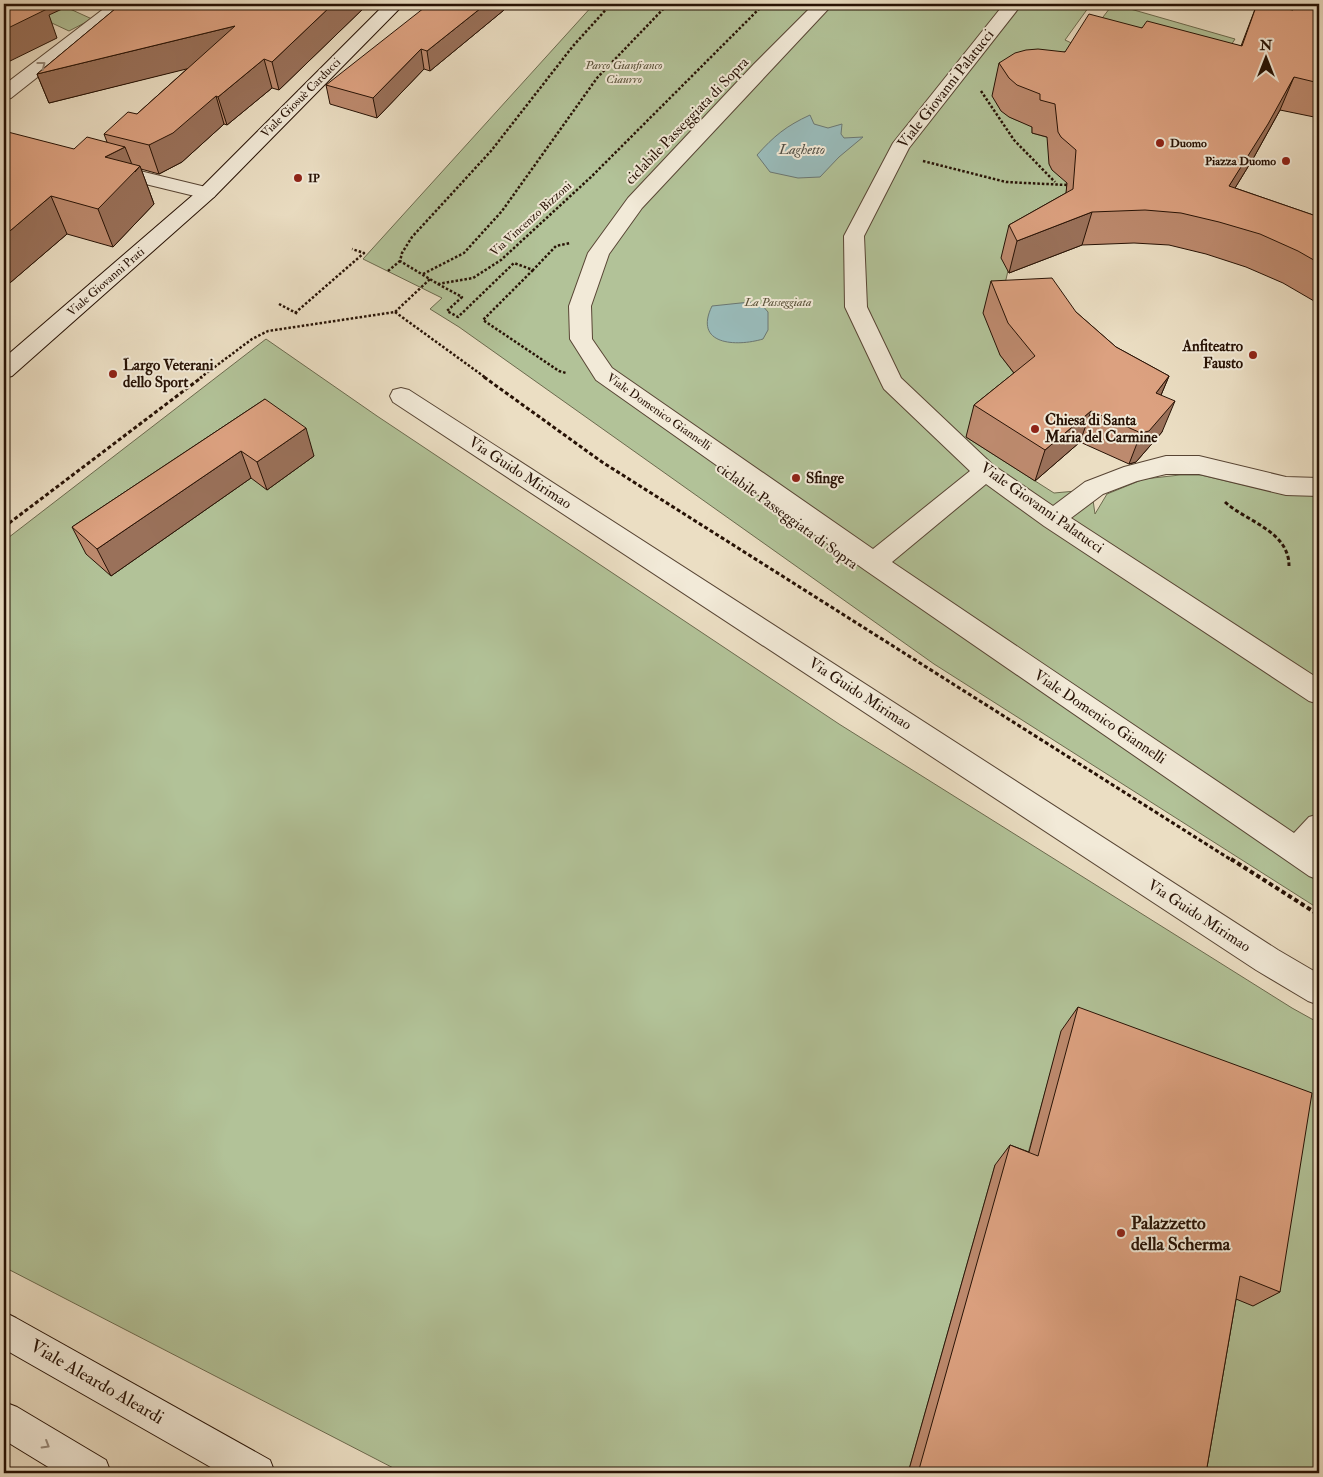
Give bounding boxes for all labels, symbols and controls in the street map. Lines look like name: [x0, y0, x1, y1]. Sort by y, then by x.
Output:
street label: Viale Giovanni Palatucci: [894, 26, 998, 152]
north arrow: [1240, 32, 1290, 82]
text: N: [1259, 37, 1273, 54]
street label: ciclabile Passeggiata di Sopra: [621, 53, 754, 189]
street label: Viale Giosuè Carducci: [258, 55, 344, 141]
park label: Parco Gianfranco Ciaurro: [584, 58, 663, 87]
one-way arrow: [36, 62, 45, 70]
place label: Duomo: [1170, 136, 1207, 151]
marker: Duomo: [1154, 137, 1166, 149]
water label: Laghetto: [778, 141, 825, 158]
place label: Piazza Duomo: [1205, 154, 1276, 169]
marker: Piazza Duomo: [1280, 155, 1292, 167]
place label: IP: [308, 171, 320, 186]
marker: IP: [292, 172, 304, 184]
street label: Via Vincenzo Bizzoni: [487, 178, 575, 260]
street label: Viale Giovanni Prati: [64, 244, 148, 320]
park label: La Passeggiata: [744, 295, 812, 310]
place label: Anfiteatro Fausto: [1182, 337, 1244, 373]
marker: Anfiteatro Fausto: [1247, 349, 1259, 361]
place label: Largo Veterani dello Sport: [123, 356, 214, 393]
marker: Largo Veterani dello Sport: [107, 368, 119, 380]
street label: Viale Domenico Giannelli: [604, 370, 714, 454]
place label: Chiesa di Santa Maria del Carmine: [1044, 411, 1158, 447]
marker: Chiesa di Santa Maria del Carmine: [1029, 423, 1041, 435]
street label: Via Guido Mirimao: [465, 433, 575, 513]
street label: ciclabile Passeggiata di Sopra: [712, 458, 862, 575]
street label: Viale Giovanni Palatucci: [977, 458, 1107, 558]
place label: Sfinge: [806, 469, 845, 489]
marker: Sfinge: [790, 472, 802, 484]
street label: Via Guido Mirimao: [805, 654, 915, 734]
street label: Viale Domenico Giannelli: [1030, 666, 1170, 768]
street label: Via Guido Mirimao: [1144, 876, 1254, 956]
place label: Palazzetto della Scherma: [1131, 1212, 1231, 1256]
marker: Palazzetto della Scherma: [1115, 1227, 1127, 1239]
street label: Viale Aleardo Aleardi: [26, 1334, 168, 1430]
one-way arrow: [40, 1438, 49, 1448]

